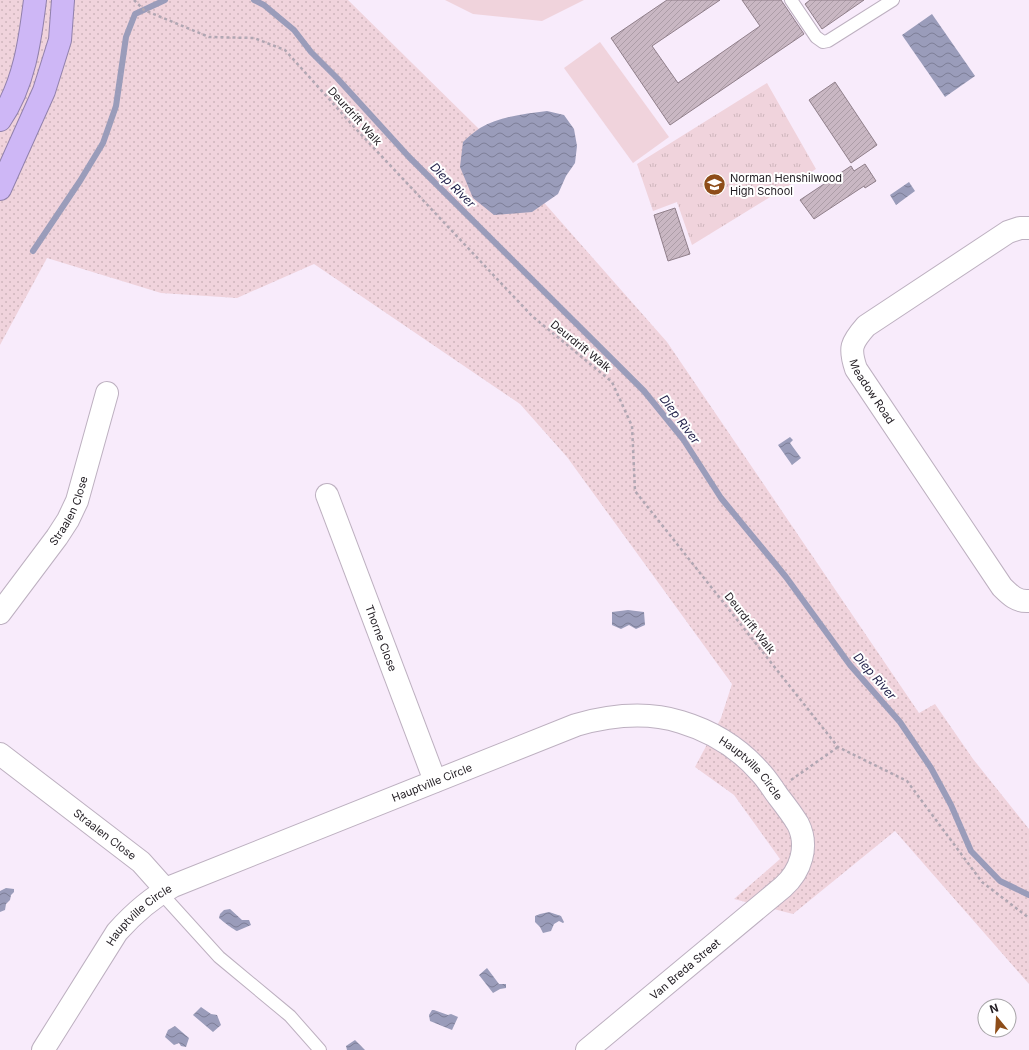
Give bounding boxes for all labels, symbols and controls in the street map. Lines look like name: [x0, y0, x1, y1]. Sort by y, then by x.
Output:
street label: Deurdrift Walk: [325, 84, 385, 148]
water label: Diep River: [427, 159, 479, 211]
school or university icon: Norman Henshilwood High School: [701, 171, 727, 197]
place label: Norman Henshilwood High School: [730, 171, 842, 198]
street label: Deurdrift Walk: [548, 317, 614, 375]
street label: Meadow Road: [846, 357, 898, 427]
water label: Diep River: [657, 391, 704, 447]
street label: Straalen Close: [46, 475, 91, 548]
street label: Deurdrift Walk: [722, 590, 778, 656]
street label: Thorne Close: [362, 603, 400, 673]
water label: Diep River: [850, 649, 900, 703]
street label: Hauptville Circle: [716, 733, 786, 803]
street label: Hauptville Circle: [390, 760, 474, 805]
street label: Straalen Close: [71, 806, 139, 863]
street label: Hauptville Circle: [103, 881, 174, 948]
street label: Van Breda Street: [647, 935, 723, 1002]
north arrow: [977, 998, 1017, 1038]
text: N: [988, 1001, 1000, 1016]

